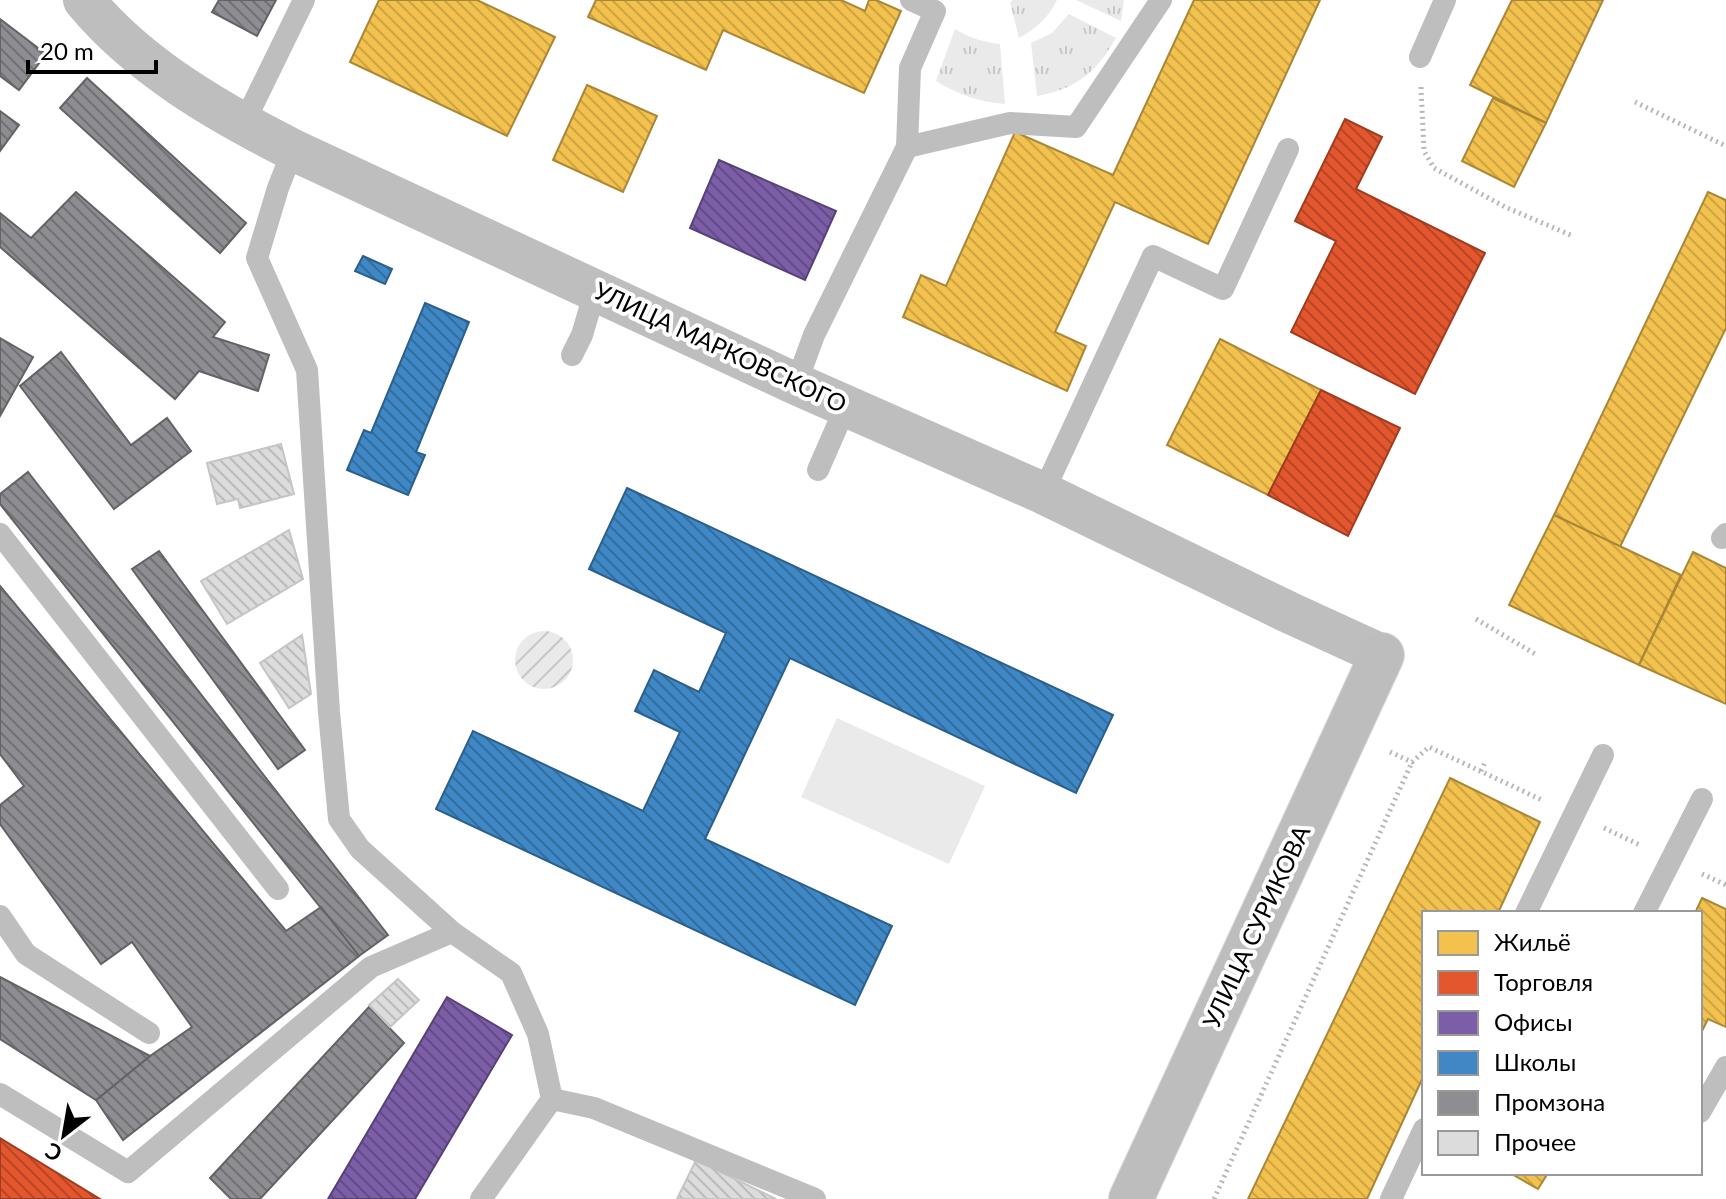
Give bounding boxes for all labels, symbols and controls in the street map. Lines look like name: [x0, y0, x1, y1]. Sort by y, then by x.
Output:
scale bar: [28, 24, 156, 74]
text: 20 m: [40, 36, 94, 65]
street label: УЛИЦА МАРКОВСКОГО: [590, 275, 851, 418]
street label: УЛИЦА СУРИКОВА: [1196, 820, 1316, 1032]
legend: [1422, 911, 1702, 1175]
text: Жильё: [1494, 927, 1571, 956]
text: Торговля: [1494, 967, 1593, 996]
text: Офисы: [1494, 1007, 1573, 1036]
text: Школы: [1494, 1047, 1576, 1076]
text: Промзона: [1494, 1087, 1605, 1116]
north arrow: [24, 1095, 104, 1175]
text: Прочее: [1494, 1127, 1576, 1156]
text: С: [40, 1137, 67, 1168]

